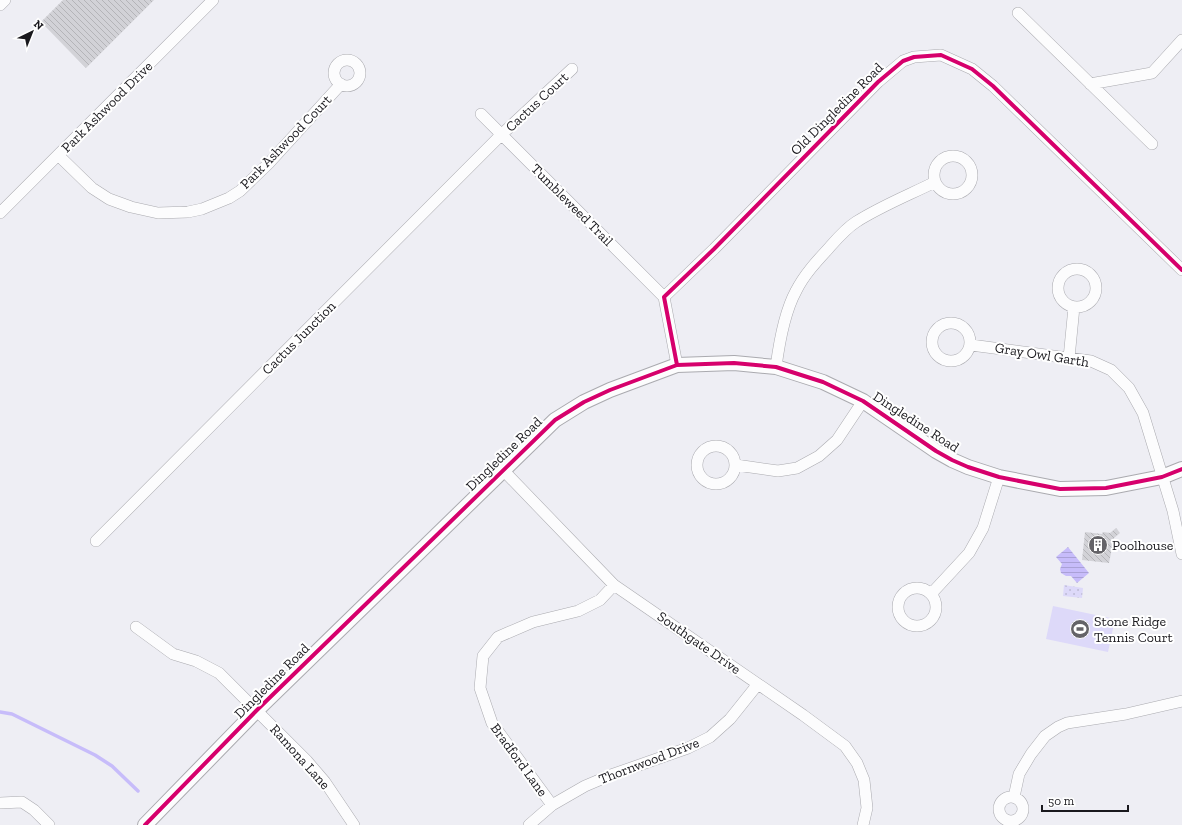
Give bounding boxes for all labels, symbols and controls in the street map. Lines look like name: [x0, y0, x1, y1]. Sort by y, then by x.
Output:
north arrow: [12, 12, 52, 52]
text: N: [31, 17, 46, 33]
street label: Park Ashwood Drive: [58, 58, 156, 156]
street label: Old Dingledine Road: [787, 59, 887, 159]
street label: Cactus Court: [502, 68, 573, 135]
street label: Park Ashwood Court: [237, 91, 336, 193]
street label: Tumbleweed Trail: [527, 160, 617, 250]
street label: Cactus Junction: [259, 298, 339, 378]
street label: Gray Owl Garth: [994, 339, 1090, 371]
street label: Dingledine Road: [870, 388, 963, 456]
street label: Dingledine Road: [462, 413, 546, 495]
building icon: Poolhouse: [1087, 534, 1109, 556]
place label: Poolhouse: [1112, 537, 1174, 554]
street label: Southgate Drive: [654, 608, 744, 678]
place label: Stone Ridge Tennis Court: [1094, 613, 1174, 646]
sports icon: Stone Ridge Tennis Court: [1069, 618, 1091, 640]
street label: Dingledine Road: [231, 640, 313, 722]
street label: Bradford Lane: [487, 720, 551, 800]
street label: Ramona Lane: [266, 721, 334, 793]
street label: Thornwood Drive: [596, 734, 702, 788]
scale bar: [1042, 787, 1128, 813]
text: 50 m: [1048, 794, 1075, 808]

